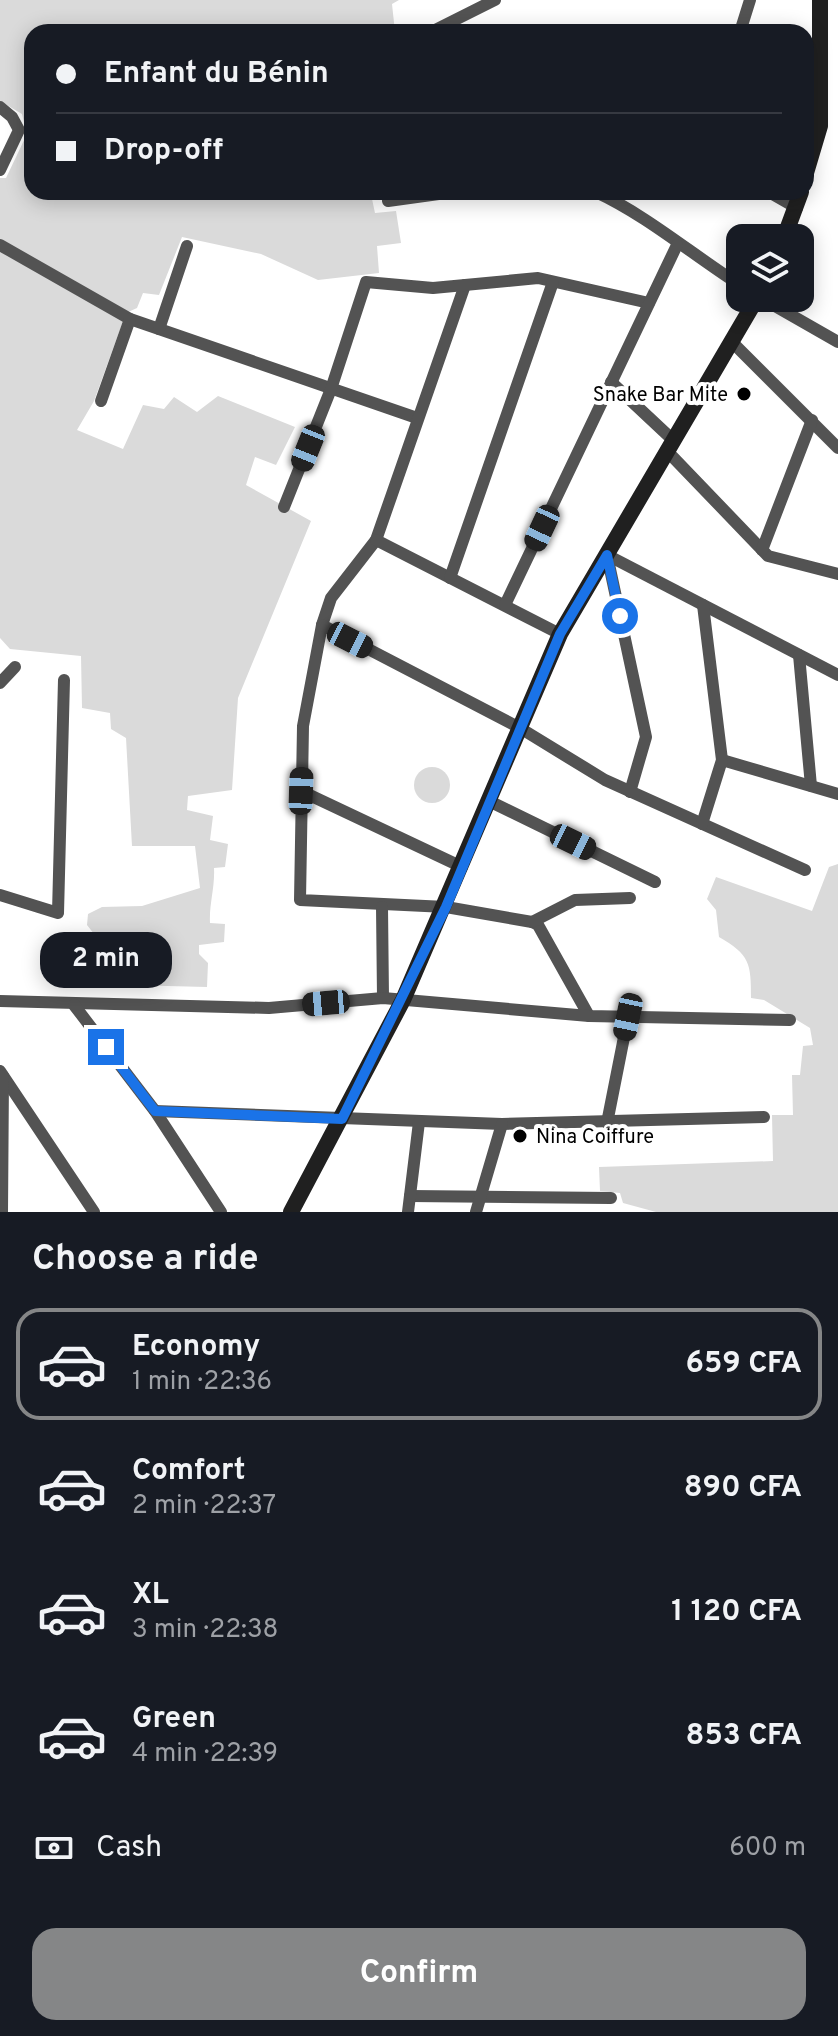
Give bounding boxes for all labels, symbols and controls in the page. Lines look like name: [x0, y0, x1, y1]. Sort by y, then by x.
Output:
text: Enfant du Bénin: [104, 56, 329, 93]
text: Drop-off: [104, 133, 223, 170]
map controls: [726, 224, 814, 312]
button: layers: [726, 224, 814, 312]
place label: Snake Bar Mite: [593, 383, 728, 409]
marker: Snake Bar Mite: [735, 385, 753, 403]
car: [288, 421, 328, 475]
car: [521, 501, 563, 555]
route start: [602, 598, 638, 634]
car: [323, 618, 377, 662]
car: [288, 767, 314, 815]
car: [546, 821, 600, 863]
callout: 2 min: [40, 931, 172, 987]
text: 2 min: [72, 943, 140, 976]
car: [301, 989, 351, 1017]
car: [611, 991, 645, 1043]
route end: [88, 1029, 124, 1065]
place label: Nina Coiffure: [536, 1125, 654, 1151]
marker: Nina Coiffure: [511, 1127, 529, 1145]
text: Choose a ride: [32, 1237, 258, 1283]
icon: car: [36, 1328, 108, 1400]
text: Economy: [132, 1329, 260, 1366]
text: 659 CFA: [686, 1346, 802, 1383]
text: 1 min · 22:36: [132, 1366, 272, 1399]
icon: car: [36, 1452, 108, 1524]
text: Comfort: [132, 1453, 245, 1490]
text: 890 CFA: [684, 1470, 802, 1507]
text: 2 min · 22:37: [132, 1490, 276, 1523]
icon: car: [36, 1576, 108, 1648]
text: XL: [132, 1577, 169, 1614]
text: 1 120 CFA: [671, 1594, 802, 1631]
text: 3 min · 22:38: [132, 1614, 278, 1647]
icon: car: [36, 1700, 108, 1772]
text: Green: [132, 1701, 216, 1738]
text: 853 CFA: [686, 1718, 802, 1755]
text: 4 min · 22:39: [132, 1738, 278, 1771]
icon: cash: [32, 1826, 76, 1870]
text: Cash: [96, 1830, 162, 1867]
text: 600 m: [729, 1832, 806, 1865]
button: Confirm: [32, 1928, 806, 2020]

